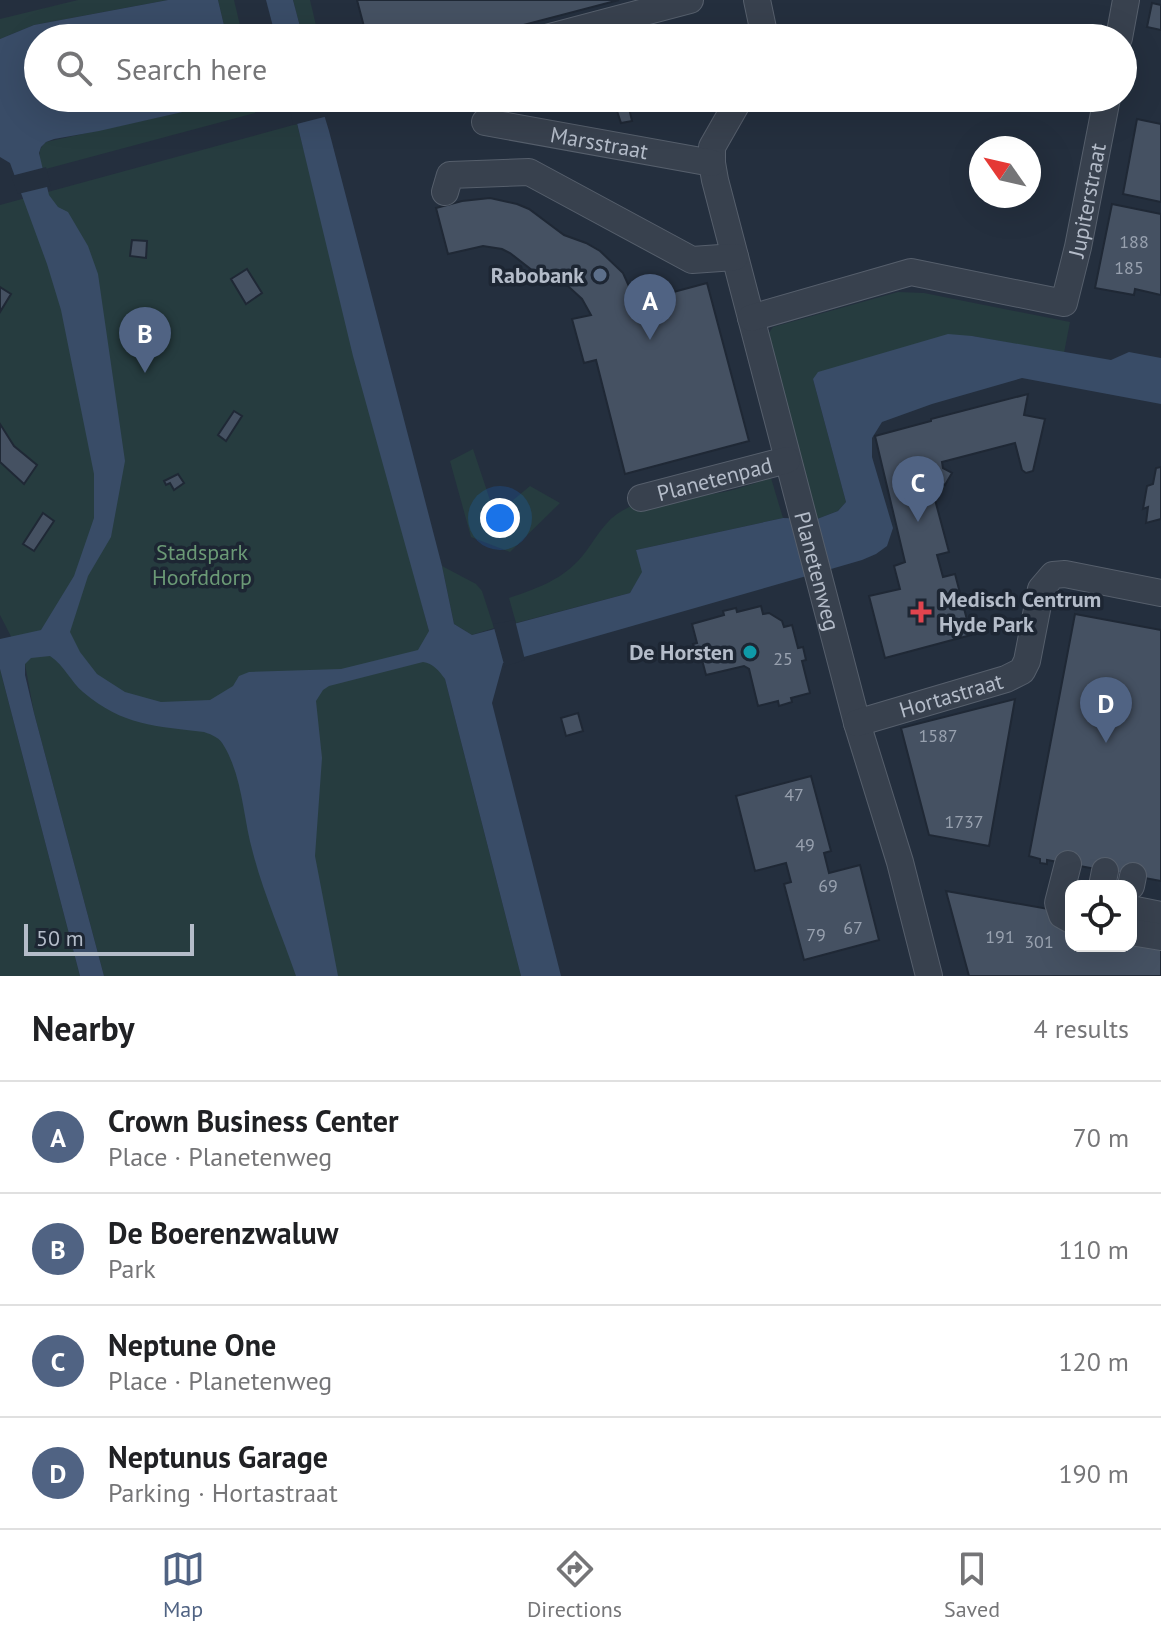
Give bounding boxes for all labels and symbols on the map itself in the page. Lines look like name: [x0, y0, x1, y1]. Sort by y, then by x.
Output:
street label: Marsstraat: [548, 120, 651, 165]
north arrow: [969, 136, 1041, 208]
street label: Jupiterstraat: [1062, 140, 1112, 261]
house number: 188: [1119, 230, 1149, 253]
house number: 185: [1114, 256, 1144, 279]
place label: Rabobank: [491, 261, 584, 289]
marker: Rabobank: [591, 266, 609, 284]
pin: A: [624, 274, 676, 340]
pin: B: [119, 307, 171, 373]
street label: Planetenpad: [654, 450, 775, 507]
pin: C: [892, 456, 944, 522]
your location: [480, 498, 520, 538]
street label: Planetenweg: [788, 509, 846, 634]
park label: Stadspark Hoofddorp: [152, 538, 252, 591]
place label: Medisch Centrum Hyde Park: [939, 585, 1101, 638]
marker: Medisch Centrum Hyde Park: [910, 601, 932, 623]
place label: De Horsten: [629, 638, 734, 666]
marker: De Horsten: [741, 643, 759, 661]
house number: 25: [773, 647, 793, 670]
street label: Hortastraat: [896, 667, 1007, 724]
pin: D: [1080, 677, 1132, 743]
house number: 1587: [918, 724, 958, 747]
house number: 47: [784, 783, 804, 806]
house number: 1737: [944, 810, 984, 833]
house number: 49: [795, 833, 815, 856]
house number: 69: [818, 874, 838, 897]
house number: 67: [843, 916, 863, 939]
scale bar: [24, 920, 194, 956]
house number: 79: [806, 923, 826, 946]
house number: 191: [985, 925, 1015, 948]
house number: 301: [1024, 930, 1054, 953]

